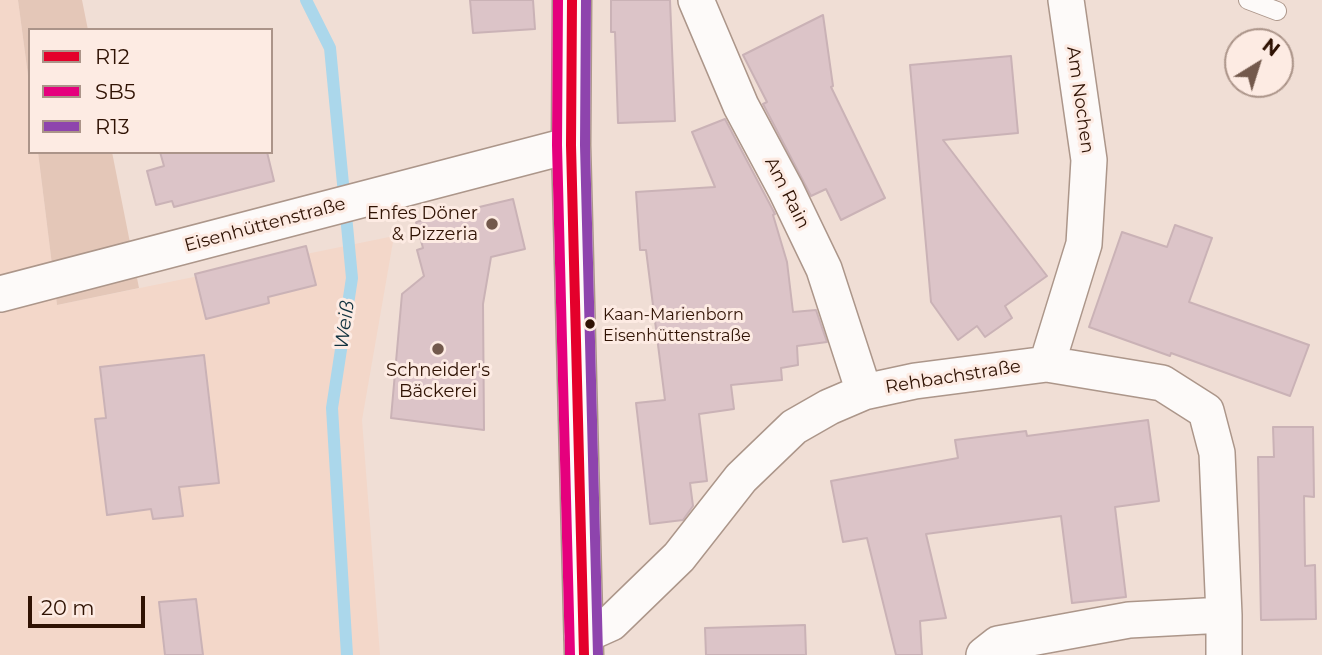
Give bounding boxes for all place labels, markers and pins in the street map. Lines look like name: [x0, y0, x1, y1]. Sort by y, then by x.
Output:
place label: Enfes Döner & Pizzeria: [367, 203, 478, 246]
marker: Enfes Döner & Pizzeria: [484, 216, 500, 232]
place label: Kaan-Marienborn Eisenhüttenstraße: [603, 305, 751, 343]
marker: Kaan-Marienborn Eisenhüttenstraße: [583, 317, 597, 331]
marker: Schneider's Bäckerei: [430, 341, 446, 357]
place label: Schneider's Bäckerei: [386, 360, 490, 402]

